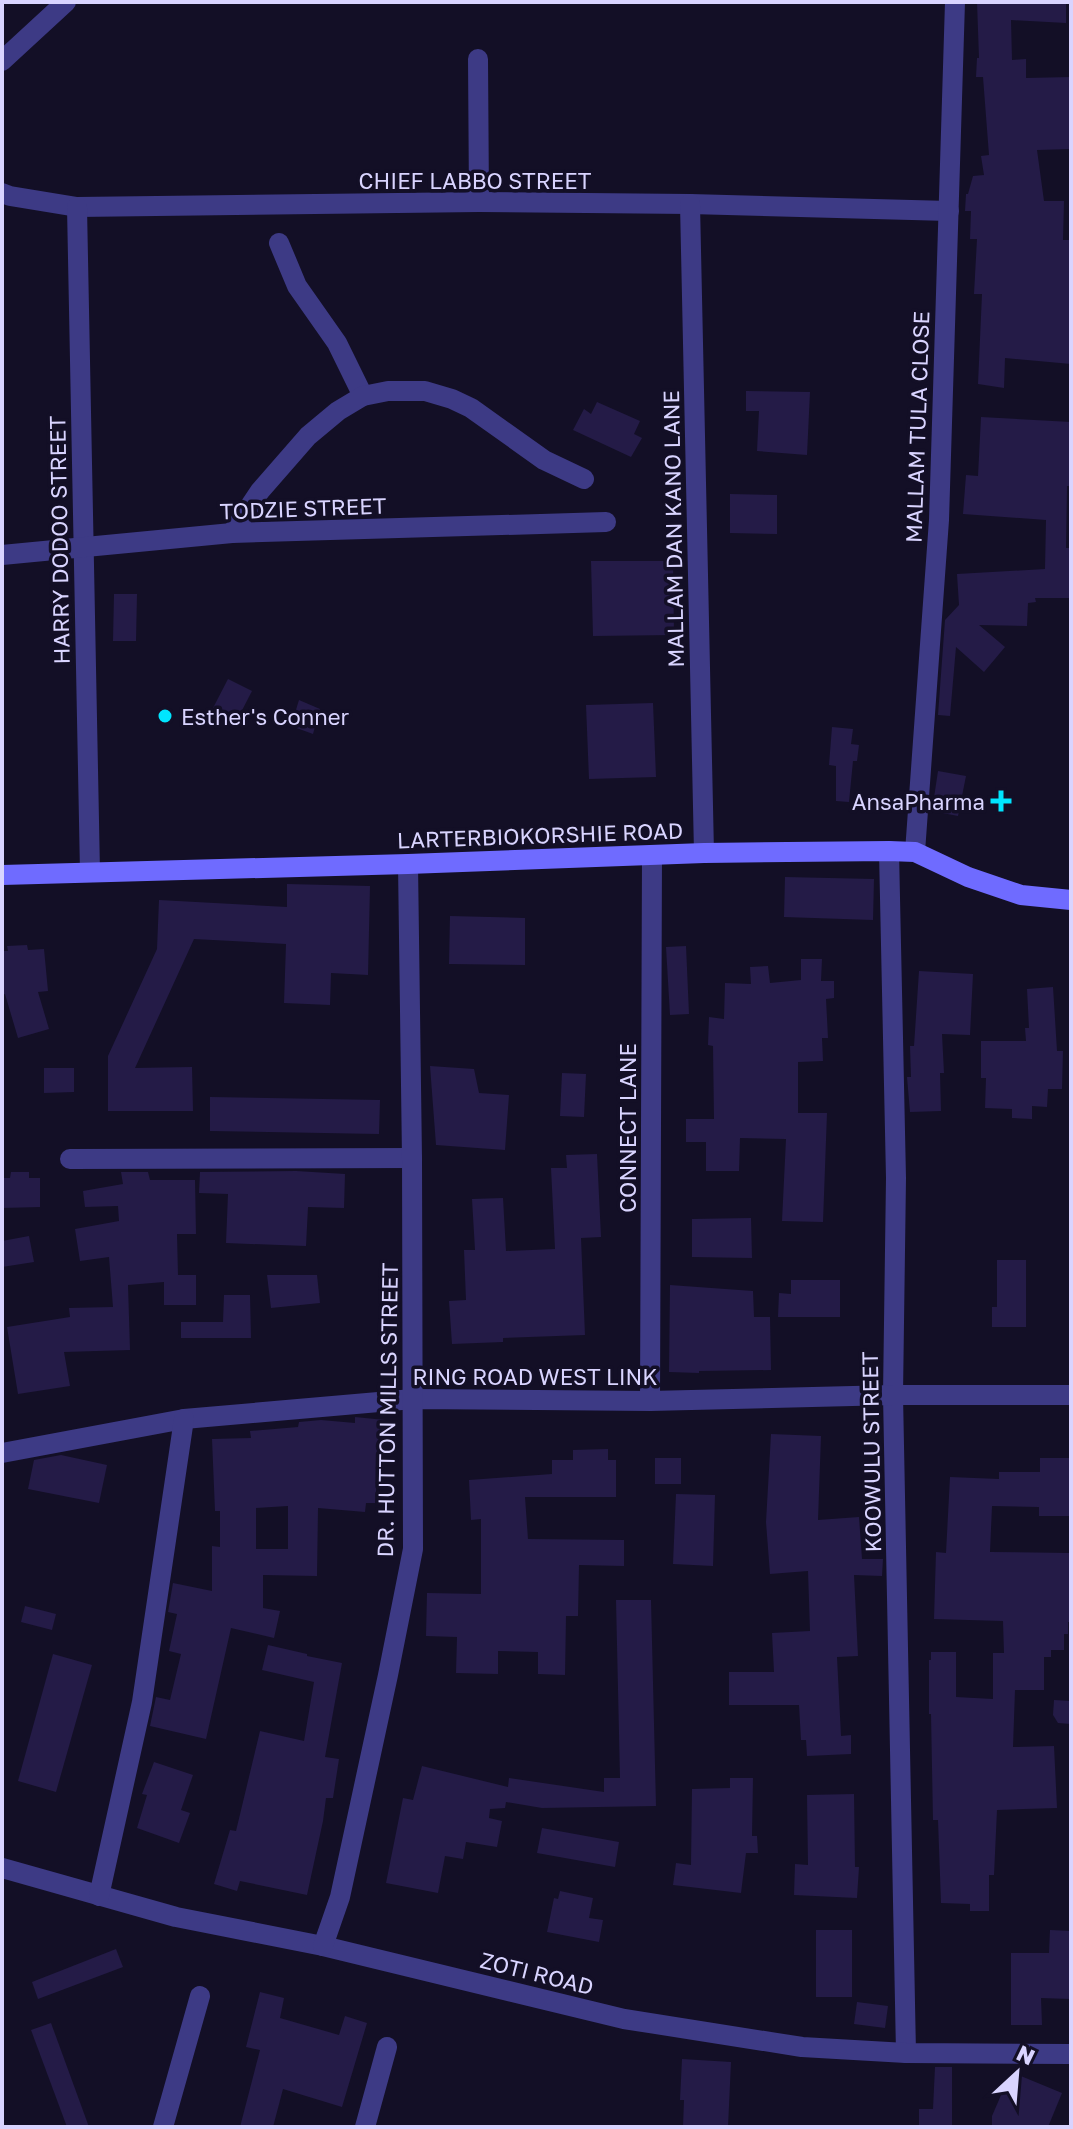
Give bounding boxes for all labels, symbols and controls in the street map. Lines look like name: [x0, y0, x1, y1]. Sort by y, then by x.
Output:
street label: CHIEF LABBO STREET: [359, 167, 592, 194]
street label: MALLAM TULA CLOSE: [899, 311, 935, 543]
street label: MALLAM DAN KANO LANE: [657, 390, 689, 668]
street label: HARRY DODOO STREET: [43, 415, 75, 665]
street label: TODZIE STREET: [219, 492, 387, 524]
place label: Esther's Conner: [181, 703, 350, 730]
marker: Esther's Conner: [156, 707, 174, 725]
place label: AnsaPharma: [852, 788, 985, 815]
marker: AnsaPharma: [992, 792, 1010, 810]
street label: LARTERBIOKORSHIE ROAD: [397, 817, 683, 853]
street label: CONNECT LANE: [614, 1043, 641, 1213]
street label: DR. HUTTON MILLS STREET: [371, 1262, 403, 1558]
street label: KOOWULU STREET: [856, 1351, 886, 1553]
street label: RING ROAD WEST LINK: [413, 1363, 657, 1390]
street label: ZOTI ROAD: [478, 1946, 596, 2000]
north arrow: [977, 2033, 1057, 2113]
text: N: [1013, 2039, 1039, 2070]

